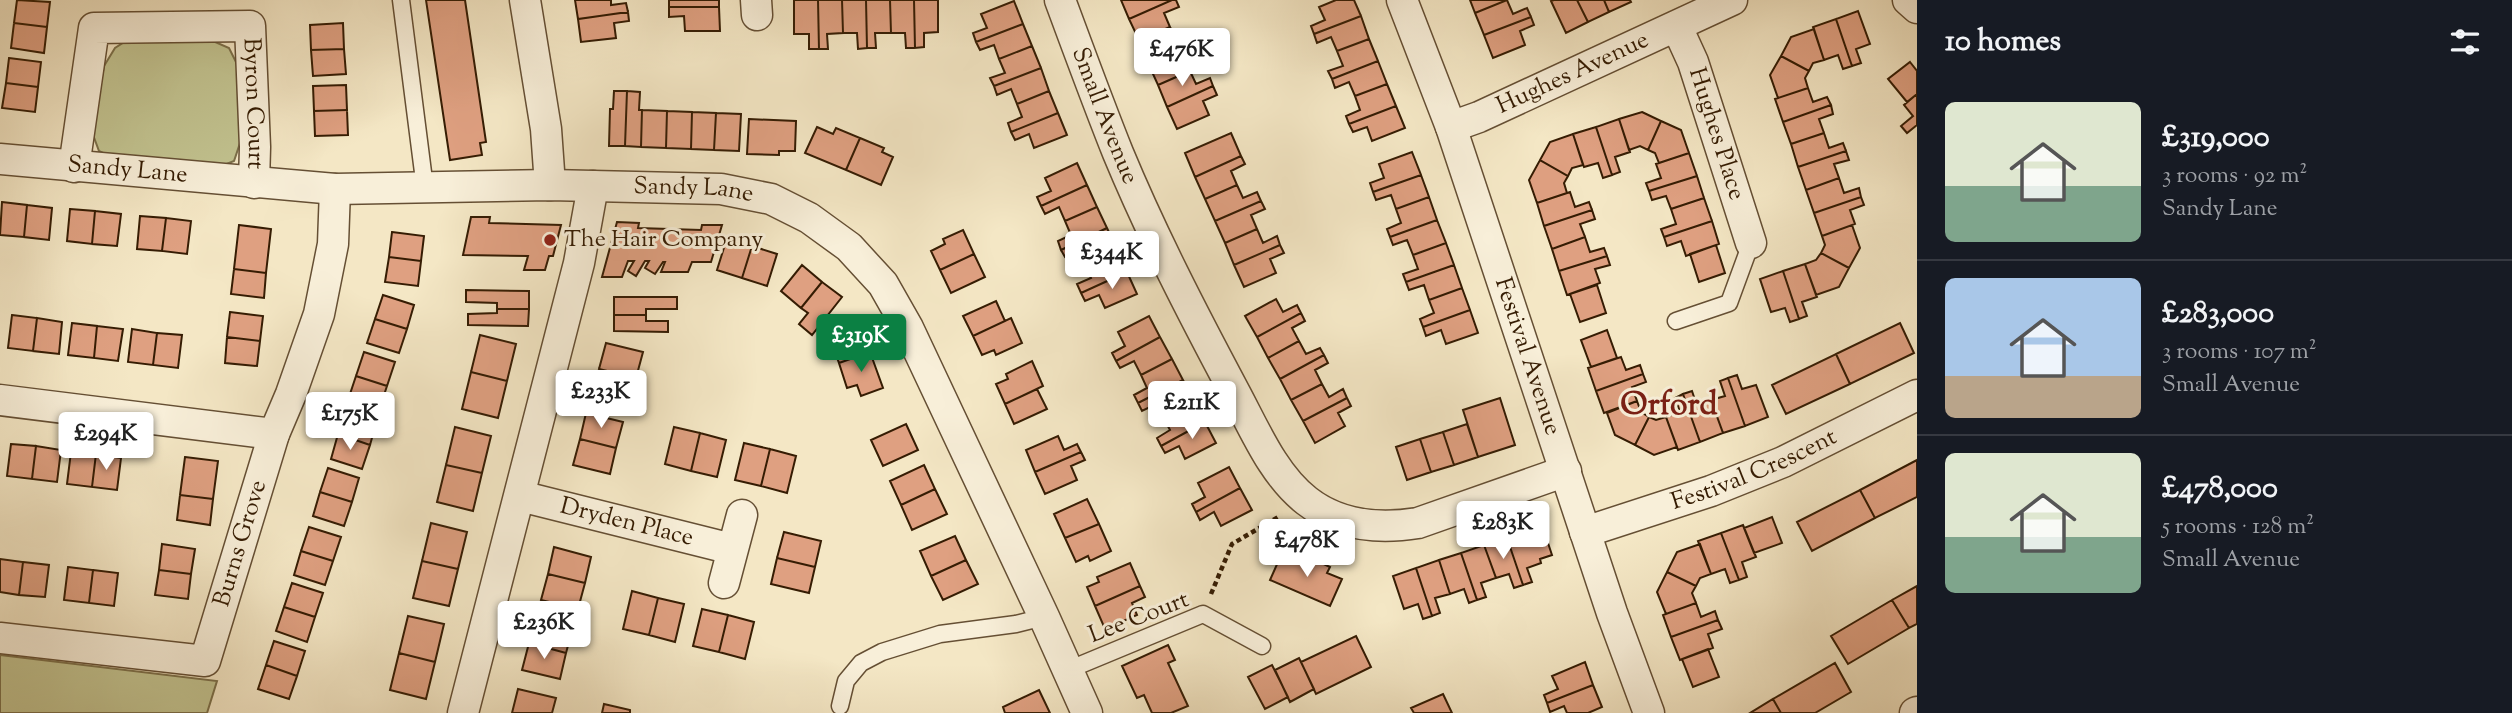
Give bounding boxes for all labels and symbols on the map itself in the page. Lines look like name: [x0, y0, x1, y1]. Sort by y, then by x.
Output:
street label: Hughes Avenue: [1491, 24, 1654, 124]
pin: £476K: [1133, 28, 1231, 88]
street label: Byron Court: [234, 37, 272, 170]
street label: Small Avenue: [1062, 43, 1146, 190]
street label: Hughes Place: [1679, 63, 1753, 204]
street label: Sandy Lane: [66, 148, 189, 193]
street label: Sandy Lane: [633, 170, 756, 212]
place label: The Hair Company: [564, 223, 763, 257]
marker: The Hair Company: [542, 232, 558, 248]
pin: £344K: [1063, 232, 1161, 291]
street label: Festival Avenue: [1485, 273, 1569, 440]
pin: £319K: [812, 314, 910, 374]
pin: £233K: [552, 370, 650, 430]
pin: £211K: [1143, 382, 1241, 441]
district label: Orford: [1620, 383, 1718, 429]
pin: £175K: [301, 392, 399, 452]
pin: £294K: [57, 412, 155, 472]
street label: Festival Crescent: [1667, 421, 1843, 520]
street label: Burns Grove: [205, 476, 276, 611]
street label: Dryden Place: [556, 490, 697, 556]
pin: £283K: [1454, 502, 1552, 561]
pin: £478K: [1258, 520, 1356, 579]
street label: Lee Court: [1084, 583, 1194, 653]
pin: £236K: [495, 602, 593, 661]

